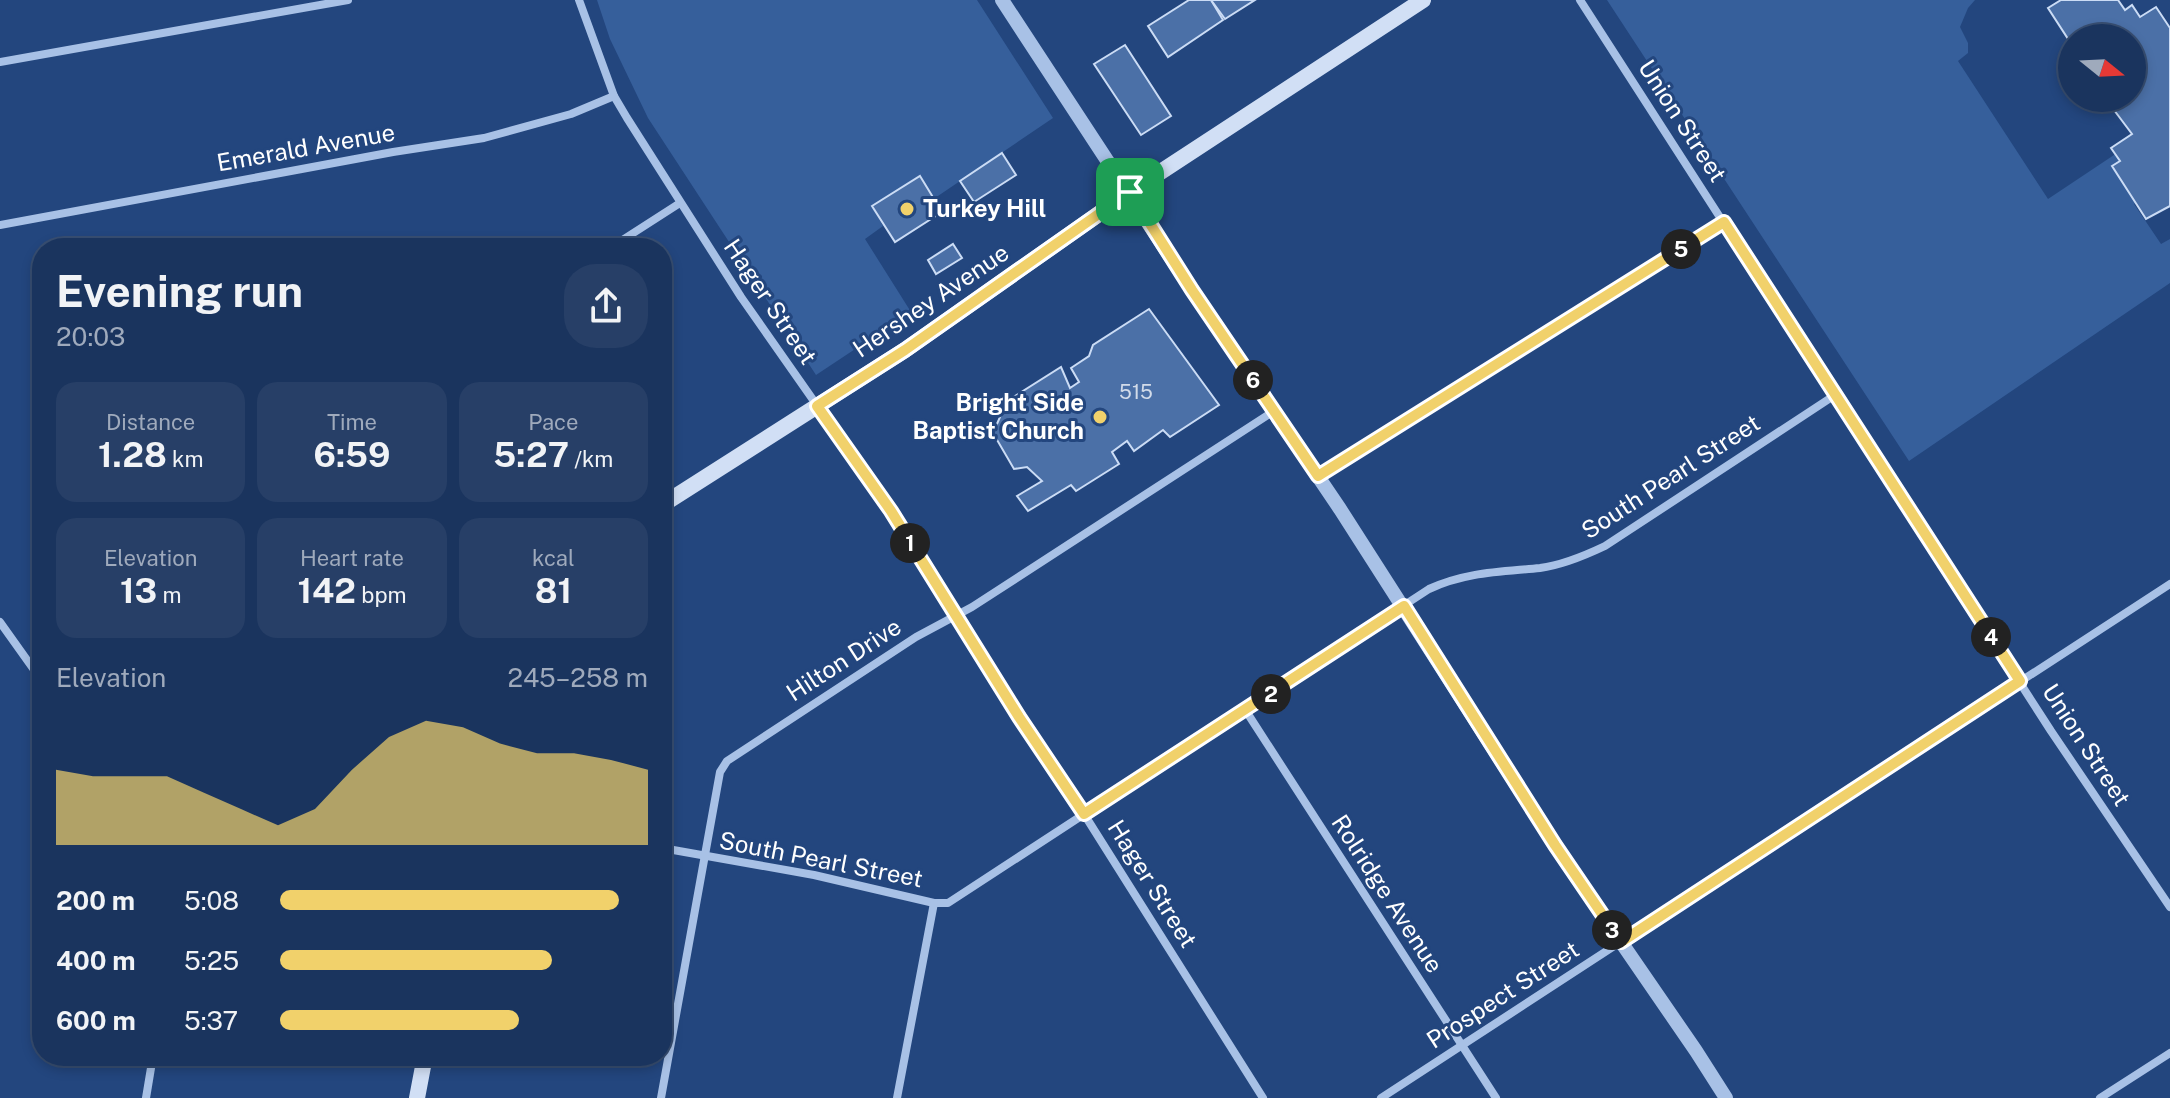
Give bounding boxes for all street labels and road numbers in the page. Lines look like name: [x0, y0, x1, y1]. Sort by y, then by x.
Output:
street label: Union Street: [1633, 54, 1733, 187]
street label: Emerald Avenue: [215, 118, 397, 176]
street label: Hager Street: [719, 233, 823, 369]
street label: Hershey Avenue: [847, 238, 1014, 363]
street label: South Pearl Street: [1576, 408, 1765, 544]
street label: Hilton Drive: [781, 612, 906, 706]
street label: Union Street: [2037, 678, 2137, 811]
street label: Rolridge Avenue: [1326, 809, 1449, 978]
street label: Hager Street: [1103, 815, 1203, 952]
street label: South Pearl Street: [717, 826, 925, 893]
street label: Prospect Street: [1421, 935, 1584, 1054]

